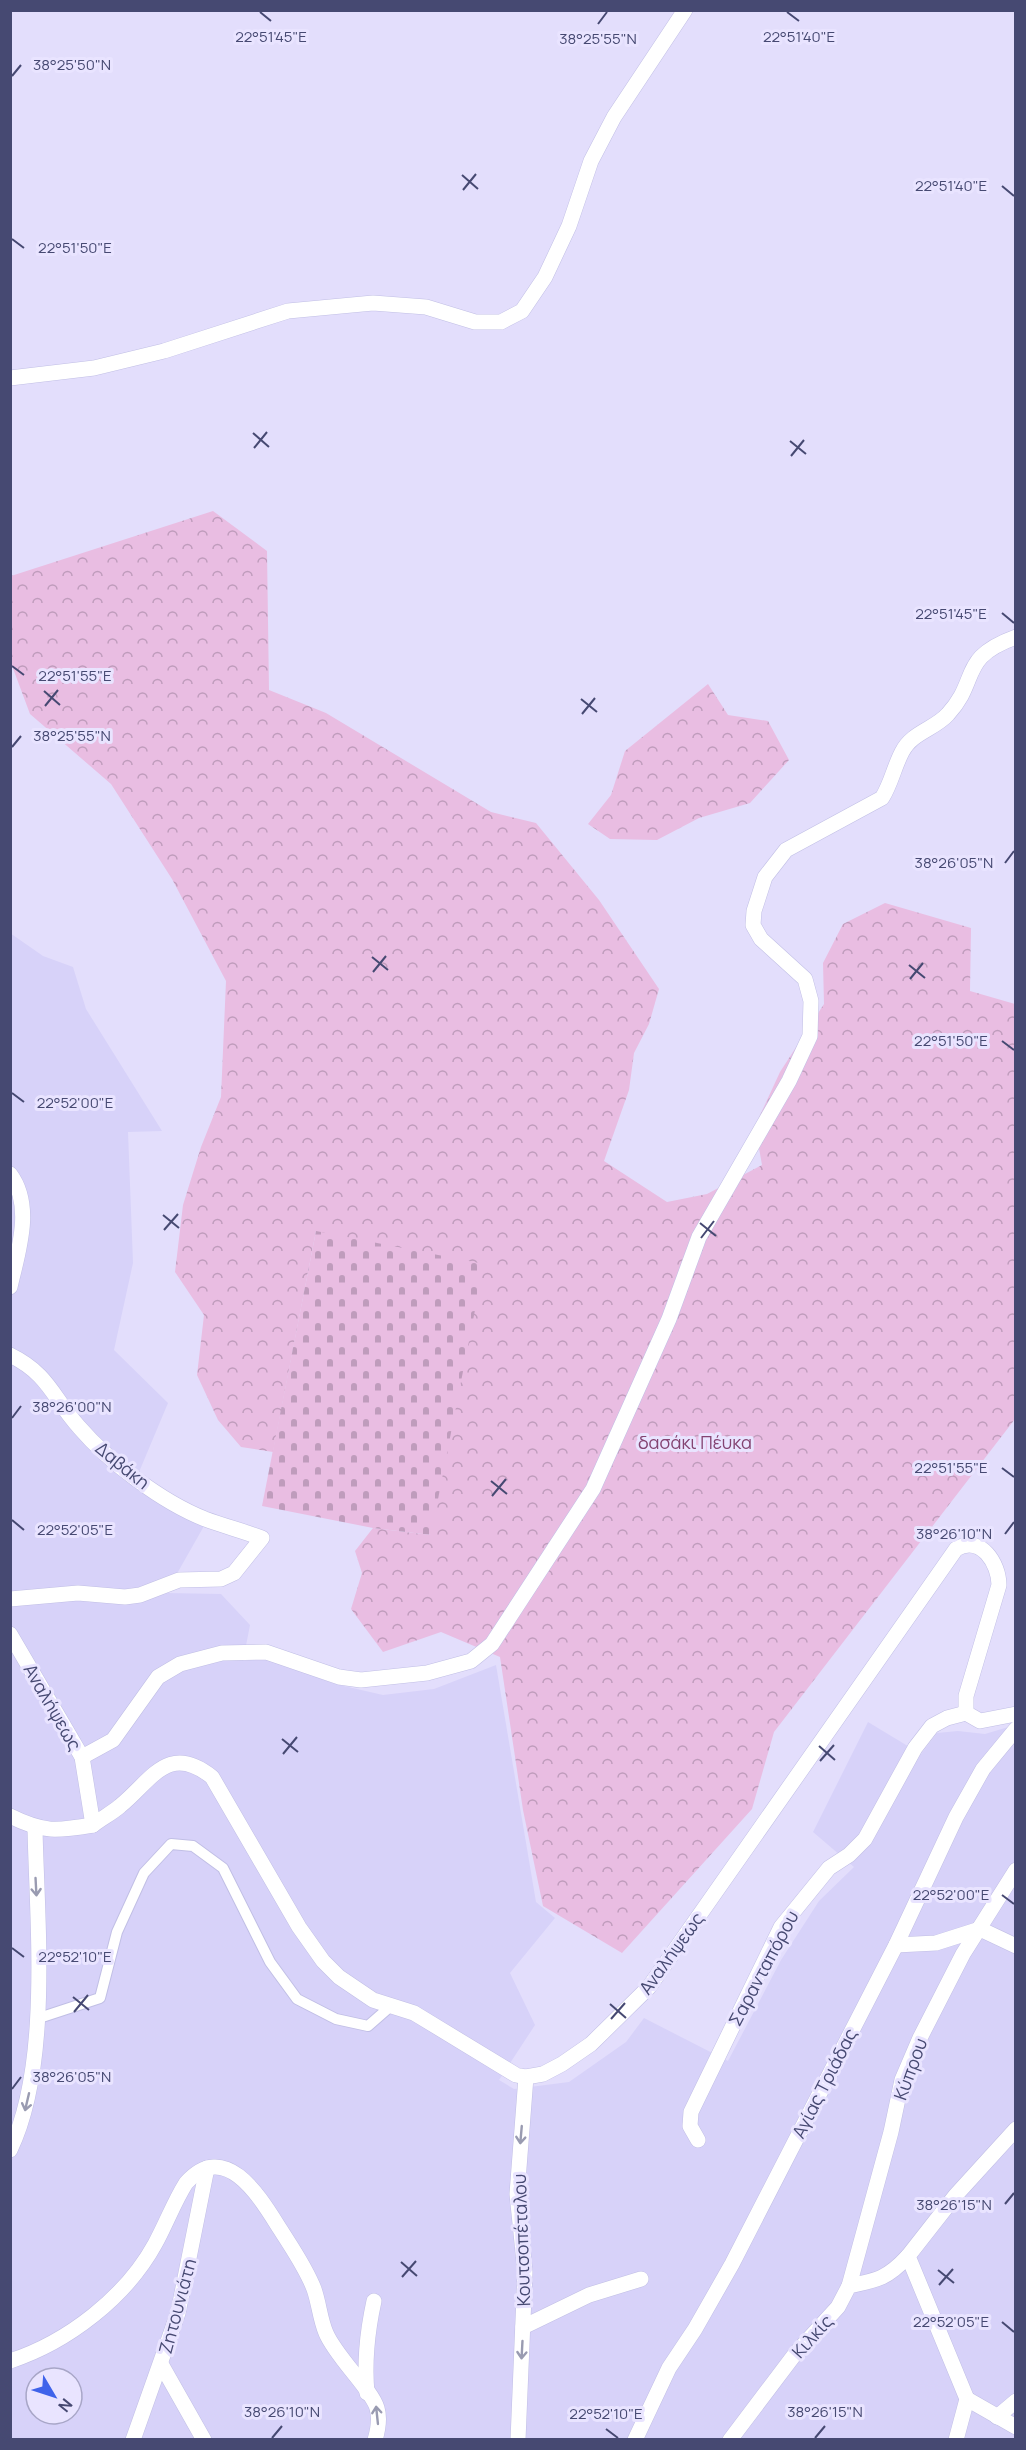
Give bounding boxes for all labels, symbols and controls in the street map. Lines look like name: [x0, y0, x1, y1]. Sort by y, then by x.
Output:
text: 22°51'45"E: [235, 26, 307, 47]
text: 22°51'40"E: [763, 26, 835, 47]
text: 38°25'55"N: [559, 28, 637, 49]
text: 38°25'50"N: [33, 54, 111, 75]
text: 22°51'40"E: [915, 175, 987, 196]
text: 22°51'50"E: [38, 237, 112, 258]
text: 22°51'45"E: [915, 603, 987, 624]
text: 22°51'55"E: [38, 665, 112, 686]
text: 38°25'55"N: [33, 725, 111, 746]
text: 38°26'05"N: [915, 852, 993, 873]
text: 22°51'50"E: [914, 1030, 988, 1051]
text: 22°52'00"E: [37, 1092, 113, 1113]
text: 38°26'00"N: [32, 1396, 112, 1417]
park label: δασάκι Πέυκα: [638, 1430, 752, 1454]
street label: Δαβάκη: [91, 1436, 155, 1494]
text: 22°51'55"E: [914, 1457, 988, 1478]
text: 22°52'05"E: [37, 1519, 113, 1540]
text: 38°26'10"N: [916, 1523, 992, 1544]
street label: Αναλήψεως: [19, 1659, 87, 1755]
one-way arrow: [31, 1877, 42, 1897]
text: 22°52'00"E: [913, 1884, 989, 1905]
street label: Σαρανταπόρου: [723, 1906, 803, 2030]
street label: Αναλήψεως: [633, 1907, 709, 1999]
text: 22°52'10"E: [38, 1946, 112, 1967]
street label: Αγίας Τριάδας: [786, 2024, 862, 2142]
street label: Κύπρου: [888, 2035, 932, 2103]
text: 38°26'05"N: [33, 2066, 111, 2087]
one-way arrow: [21, 2093, 33, 2112]
one-way arrow: [516, 2125, 527, 2144]
street label: Κουτσοπέταλου: [507, 2173, 535, 2307]
text: 38°26'15"N: [916, 2194, 992, 2215]
street label: Ζητουνιάτη: [153, 2256, 201, 2356]
street label: Κιλκίς: [786, 2309, 838, 2363]
text: 22°52'05"E: [913, 2311, 989, 2332]
one-way arrow: [516, 2340, 527, 2360]
north arrow: [24, 2366, 84, 2426]
text: N: [53, 2394, 78, 2417]
text: 38°26'10"N: [244, 2401, 320, 2422]
text: 38°26'15"N: [787, 2401, 863, 2422]
text: 22°52'10"E: [569, 2403, 643, 2424]
one-way arrow: [371, 2406, 382, 2425]

